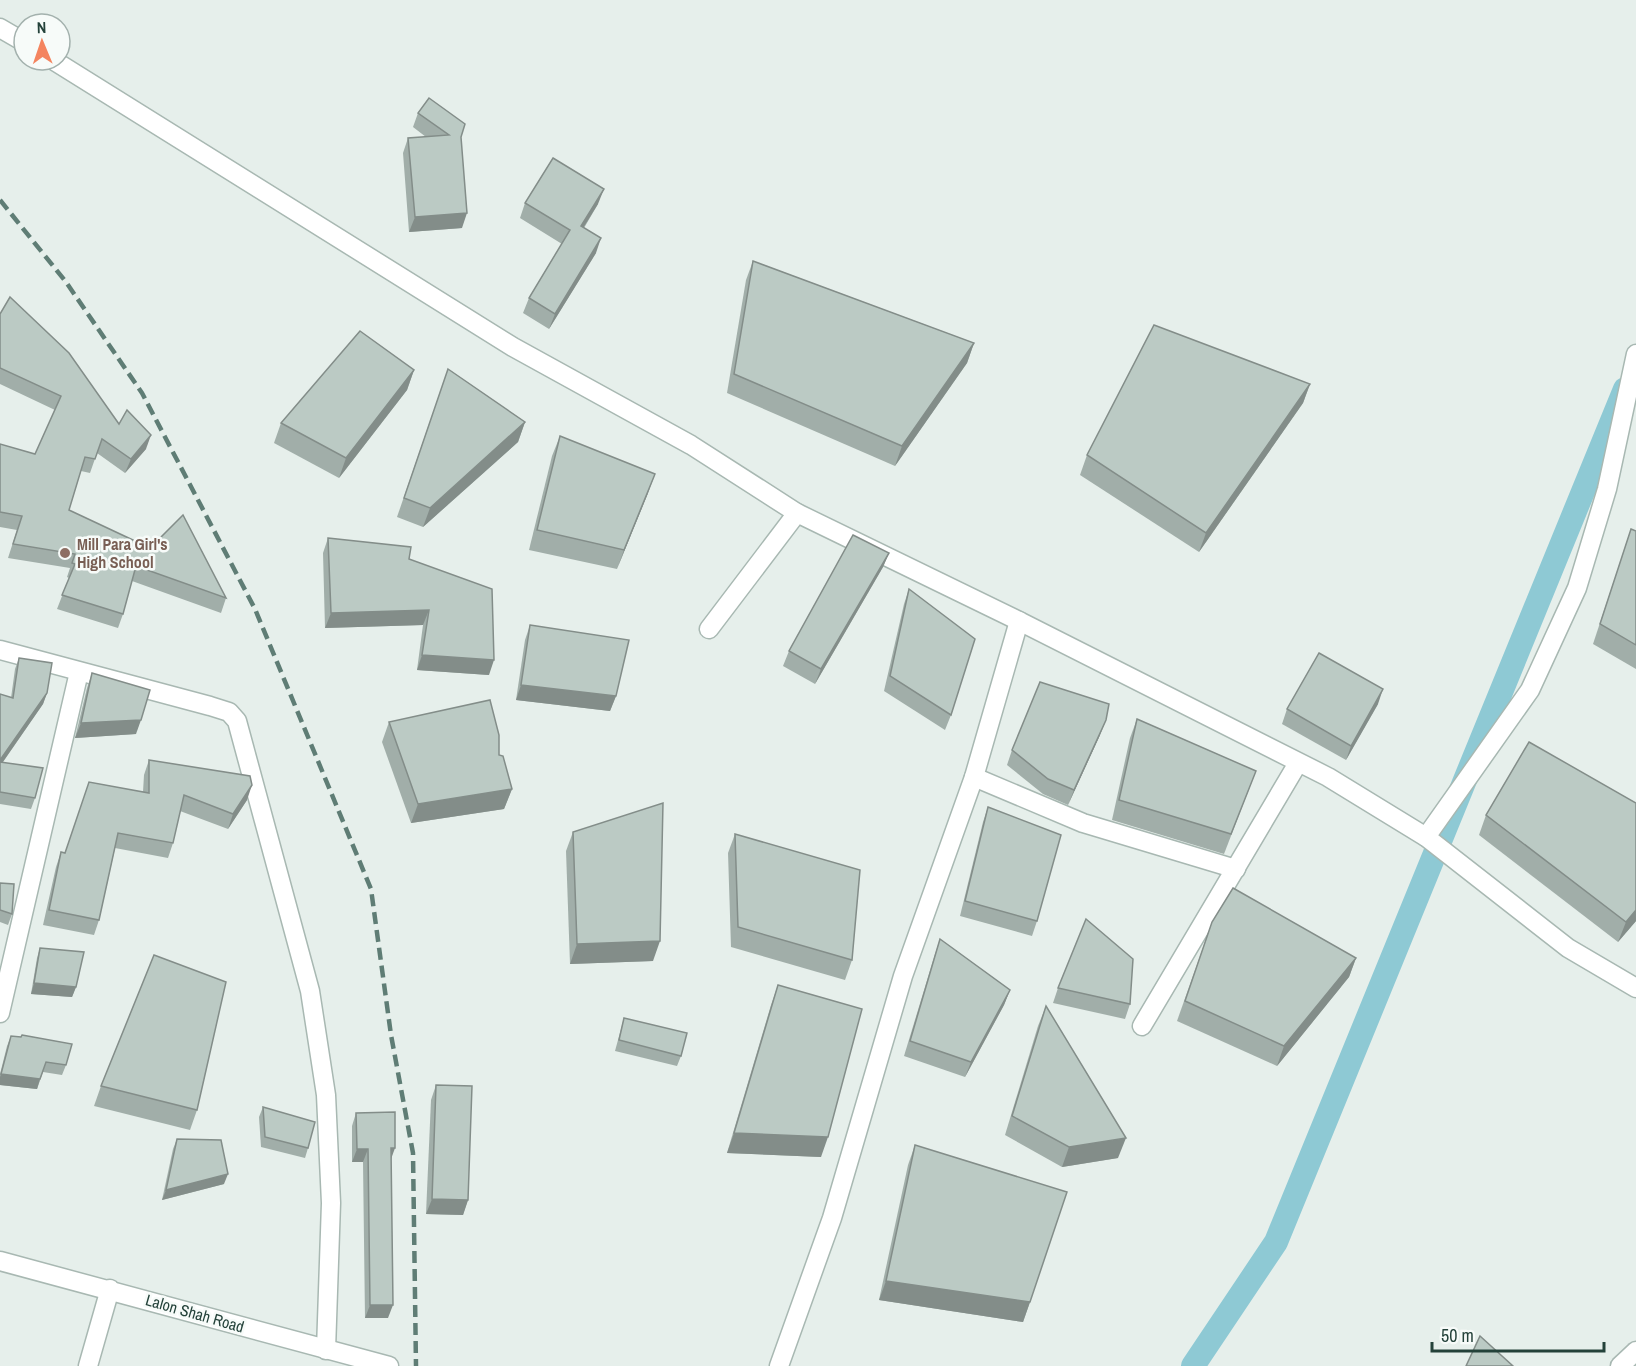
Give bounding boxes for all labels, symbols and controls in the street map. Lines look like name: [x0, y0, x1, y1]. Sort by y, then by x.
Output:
north arrow: [12, 12, 72, 72]
text: N: [36, 16, 47, 38]
place label: Mill Para Girl's High School: [77, 533, 168, 573]
marker: Mill Para Girl's High School: [58, 546, 72, 560]
street label: Lalon Shah Road: [143, 1288, 247, 1338]
scale bar: [1432, 1315, 1604, 1353]
text: 50 m: [1441, 1323, 1474, 1348]

